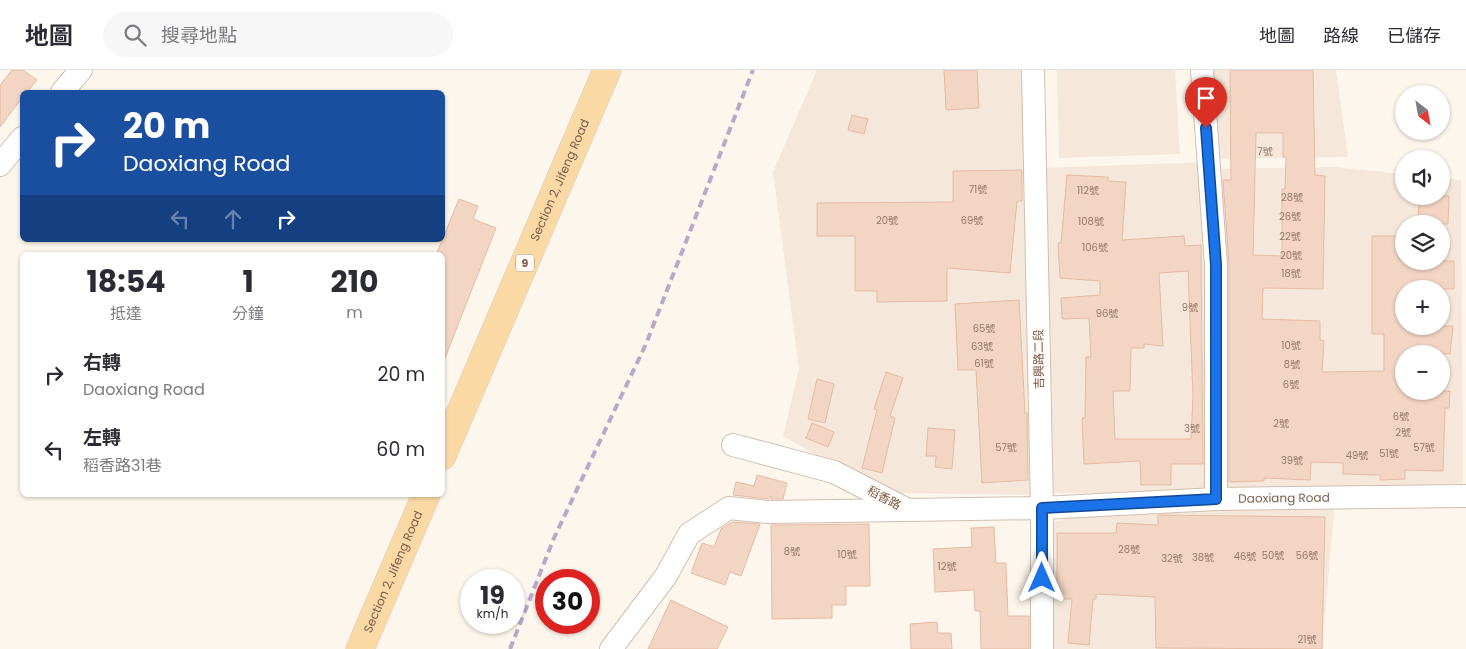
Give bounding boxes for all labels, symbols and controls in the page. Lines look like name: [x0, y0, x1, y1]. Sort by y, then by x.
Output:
search box: [103, 12, 453, 57]
text: 地圖: [25, 19, 73, 52]
icon: search: [121, 21, 149, 49]
text: 搜尋地點: [161, 22, 237, 49]
text: 地圖: [1259, 23, 1295, 48]
text: 路線: [1323, 23, 1359, 48]
text: 已儲存: [1387, 23, 1441, 48]
pin: [1185, 77, 1227, 128]
icon: arrive: [1192, 84, 1220, 112]
north arrow: [1395, 85, 1450, 140]
map controls: [1395, 85, 1450, 400]
text: 20 m: [123, 101, 210, 150]
icon: right: [40, 110, 105, 175]
street label: Section 2, Jifeng Road: [526, 116, 593, 244]
house number: 7號: [1257, 144, 1273, 159]
text: Daoxiang Road: [123, 148, 290, 179]
button: sound: [1395, 150, 1450, 205]
house number: 71號: [969, 182, 987, 197]
house number: 112號: [1077, 183, 1099, 198]
house number: 28號: [1281, 190, 1303, 205]
icon: left: [166, 205, 194, 233]
icon: ahead: [219, 205, 247, 233]
icon: right: [272, 205, 300, 233]
house number: 26號: [1279, 209, 1301, 224]
house number: 20號: [876, 213, 898, 228]
house number: 69號: [961, 213, 983, 228]
house number: 108號: [1078, 214, 1104, 229]
button: layers: [1395, 215, 1450, 270]
house number: 22號: [1279, 229, 1301, 244]
house number: 106號: [1082, 240, 1108, 255]
house number: 20號: [1280, 248, 1302, 263]
road number: 9: [516, 254, 534, 272]
text: 18:54: [86, 260, 166, 303]
text: 1: [242, 260, 254, 303]
text: 210: [331, 260, 379, 303]
house number: 18號: [1281, 266, 1301, 281]
button: +: [1395, 280, 1450, 335]
house number: 9號: [1182, 300, 1198, 315]
text: m: [346, 301, 363, 324]
text: 抵達: [110, 302, 142, 325]
text: 分鐘: [232, 302, 264, 325]
house number: 96號: [1096, 306, 1118, 321]
house number: 65號: [973, 321, 995, 336]
street label: 吉興路二段: [1029, 329, 1048, 389]
house number: 10號: [1281, 338, 1301, 353]
house number: 63號: [971, 339, 993, 354]
button: −: [1395, 345, 1450, 400]
text: 右轉: [83, 349, 121, 376]
house number: 61號: [974, 356, 994, 371]
house number: 8號: [1284, 357, 1300, 372]
icon: right: [40, 361, 68, 389]
text: 20 m: [377, 361, 425, 388]
house number: 6號: [1283, 377, 1299, 392]
text: Daoxiang Road: [83, 378, 205, 401]
house number: 6號: [1393, 409, 1409, 424]
house number: 2號: [1273, 416, 1289, 431]
house number: 3號: [1184, 421, 1200, 436]
text: 左轉: [83, 424, 121, 451]
house number: 2號: [1395, 425, 1411, 440]
icon: left: [40, 436, 68, 464]
text: 60 m: [376, 436, 425, 463]
house number: 57號: [995, 440, 1017, 455]
house number: 57號: [1413, 440, 1435, 455]
house number: 51號: [1379, 446, 1399, 461]
house number: 49號: [1346, 448, 1368, 463]
house number: 39號: [1281, 453, 1303, 468]
text: 稻香路31巷: [83, 454, 162, 477]
street label: 稻香路: [864, 482, 904, 514]
street label: Daoxiang Road: [1238, 489, 1330, 507]
street label: Section 2, Jifeng Road: [359, 508, 426, 635]
house number: 28號: [1118, 542, 1140, 557]
house number: 8號: [784, 544, 800, 559]
house number: 10號: [837, 547, 857, 562]
house number: 50號: [1262, 548, 1284, 563]
house number: 56號: [1296, 548, 1318, 563]
house number: 46號: [1234, 549, 1256, 564]
house number: 38號: [1192, 550, 1214, 565]
position arrow: [1015, 551, 1067, 603]
house number: 32號: [1161, 551, 1183, 566]
house number: 12號: [938, 559, 956, 574]
speed limit sign: 30: [535, 569, 600, 634]
text: 19: [480, 578, 505, 613]
text: km/h: [477, 605, 508, 622]
house number: 21號: [1298, 632, 1316, 647]

